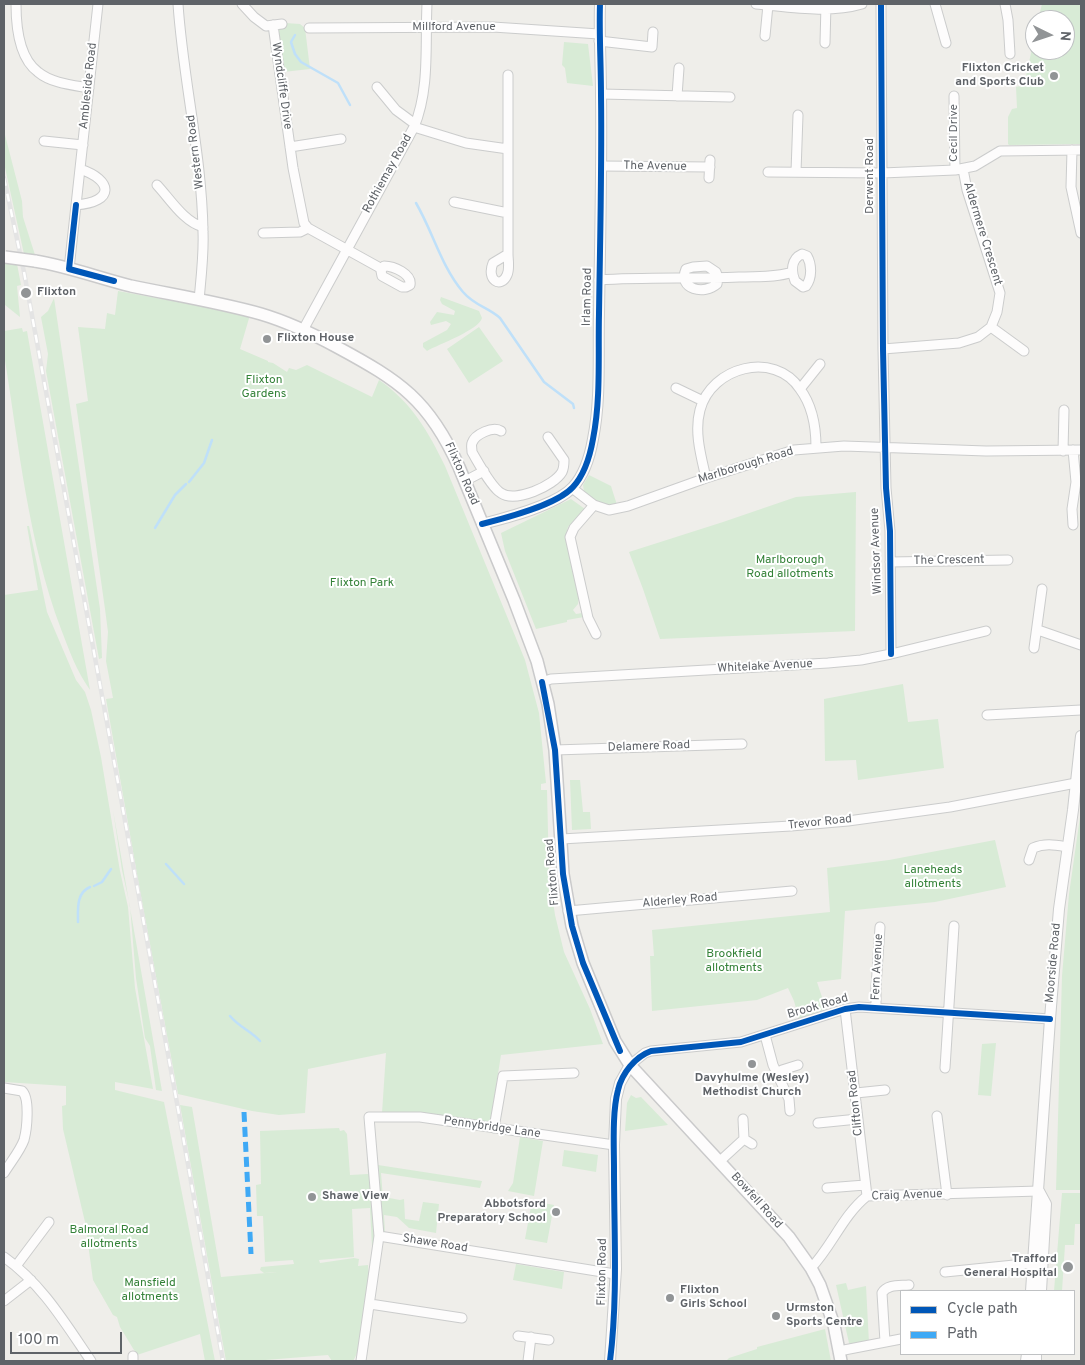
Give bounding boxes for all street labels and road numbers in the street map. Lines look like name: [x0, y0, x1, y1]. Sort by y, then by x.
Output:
street label: Millford Avenue: [412, 21, 496, 35]
street label: Wyndcliffe Drive: [268, 41, 294, 131]
street label: Ambleside Road: [77, 42, 101, 130]
street label: Cecil Drive: [948, 104, 962, 162]
street label: Western Road: [184, 114, 208, 190]
street label: Rothiemay Road: [360, 132, 416, 216]
street label: Derwent Road: [864, 138, 878, 214]
street label: The Avenue: [623, 159, 687, 175]
street label: Aldermere Crescent: [959, 180, 1005, 288]
street label: Irlam Road: [580, 268, 596, 326]
street label: Flixton Road: [441, 440, 481, 508]
street label: Marlborough Road: [697, 445, 795, 487]
street label: Windsor Avenue: [868, 507, 886, 595]
street label: The Crescent: [913, 553, 985, 569]
street label: Whitelake Avenue: [717, 657, 813, 677]
street label: Delamere Road: [608, 738, 690, 756]
street label: Trevor Road: [787, 812, 853, 834]
street label: Flixton Road: [543, 838, 563, 906]
street label: Alderley Road: [642, 891, 718, 911]
street label: Moorside Road: [1043, 922, 1065, 1004]
street label: Fern Avenue: [869, 933, 887, 1001]
street label: Brook Road: [786, 991, 850, 1023]
street label: Clifton Road: [845, 1069, 867, 1137]
street label: Pennybridge Lane: [443, 1114, 541, 1142]
street label: Bowfell Road: [727, 1170, 785, 1232]
street label: Craig Avenue: [871, 1188, 943, 1204]
street label: Shawe Road: [401, 1232, 469, 1256]
street label: Flixton Road: [595, 1238, 611, 1306]

